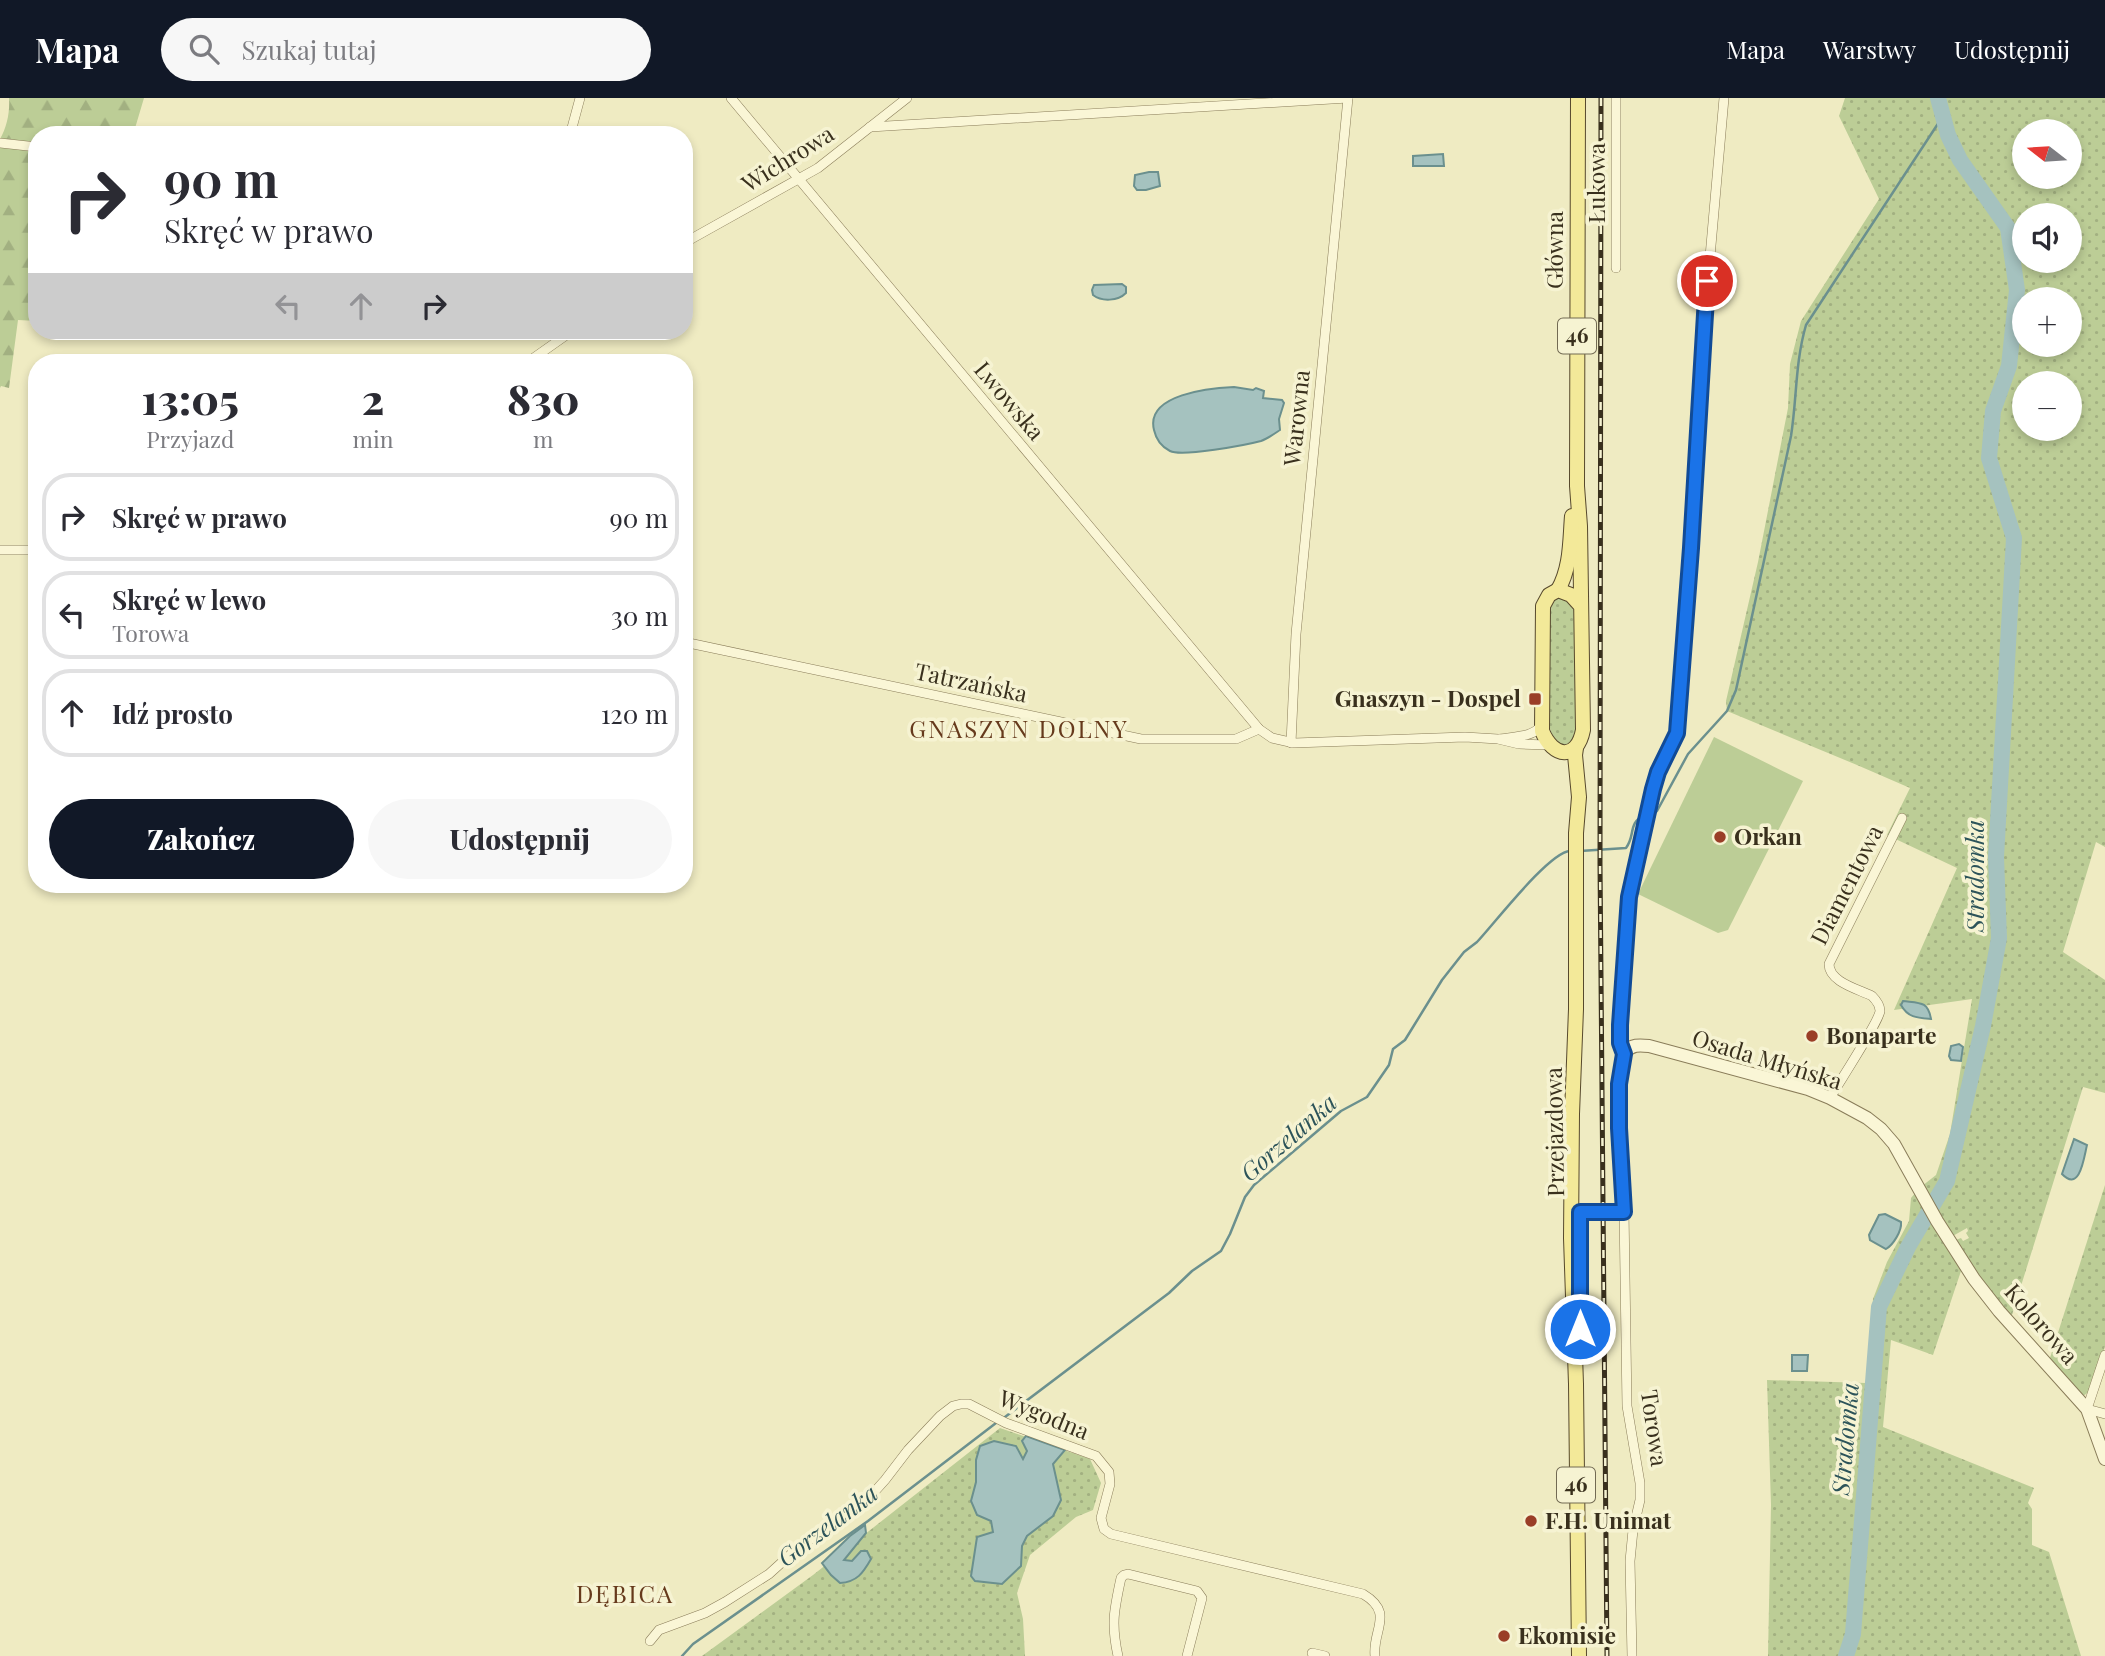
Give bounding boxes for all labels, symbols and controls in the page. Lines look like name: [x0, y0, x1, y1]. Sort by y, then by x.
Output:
search box: [161, 18, 651, 81]
text: Mapa: [35, 27, 119, 71]
icon: search: [185, 30, 223, 68]
text: Szukaj tutaj: [241, 32, 376, 67]
text: Mapa: [1726, 33, 1785, 65]
text: Warstwy: [1823, 33, 1916, 65]
text: Udostępnij: [1954, 33, 2070, 65]
street label: Wichrowa: [734, 117, 840, 199]
north arrow: [2012, 119, 2082, 189]
map controls: [2012, 119, 2082, 441]
street label: Łukowa: [1580, 142, 1611, 223]
text: 90 m: [164, 145, 278, 210]
icon: right: [49, 154, 140, 245]
button: sound: [2012, 203, 2082, 273]
text: Skręć w prawo: [164, 208, 374, 251]
street label: Główna: [1538, 211, 1569, 289]
pin: [1677, 251, 1737, 311]
icon: arrive: [1688, 262, 1726, 300]
icon: left: [269, 287, 307, 325]
icon: ahead: [342, 287, 380, 325]
icon: right: [415, 287, 453, 325]
button: +: [2012, 287, 2082, 357]
road number: 46: [1558, 318, 1596, 354]
street label: Lwowska: [968, 354, 1053, 446]
street label: Warowna: [1275, 368, 1316, 468]
text: 13:05: [142, 370, 239, 426]
text: 2: [362, 370, 384, 426]
text: 830: [507, 370, 579, 426]
button: −: [2012, 371, 2082, 441]
text: Przyjazd: [146, 423, 234, 454]
text: min: [353, 423, 393, 454]
text: m: [533, 423, 553, 454]
icon: right: [53, 498, 91, 536]
text: Skręć w prawo: [112, 500, 287, 535]
text: 90 m: [610, 500, 668, 535]
text: Skręć w lewo: [112, 582, 266, 617]
icon: left: [53, 596, 91, 634]
text: 30 m: [611, 598, 668, 633]
text: Torowa: [112, 617, 189, 648]
street label: Tatrzańska: [912, 655, 1031, 709]
place label: Gnaszyn - Dospel: [1335, 682, 1521, 713]
marker: Gnaszyn - Dospel: [1527, 691, 1543, 707]
icon: ahead: [53, 694, 91, 732]
text: Idź prosto: [112, 696, 233, 731]
text: 120 m: [601, 696, 668, 731]
district label: GNASZYN DOLNY: [909, 712, 1129, 744]
button: Zakończ: [49, 799, 354, 879]
button: Udostępnij: [368, 799, 672, 879]
street label: Diamentowa: [1802, 819, 1889, 949]
place label: Orkan: [1734, 820, 1802, 851]
water label: Stradomka: [1958, 820, 1990, 933]
marker: Orkan: [1712, 829, 1728, 845]
place label: Bonaparte: [1826, 1019, 1937, 1050]
street label: Osada Młyńska: [1689, 1021, 1847, 1096]
marker: Bonaparte: [1804, 1028, 1820, 1044]
street label: Przejazdowa: [1537, 1066, 1570, 1197]
water label: Gorzelanka: [1233, 1086, 1343, 1187]
street label: Kolorowa: [1998, 1276, 2086, 1370]
position arrow: [1543, 1292, 1617, 1366]
street label: Wygodna: [994, 1381, 1095, 1446]
water label: Stradomka: [1823, 1381, 1865, 1497]
street label: Torowa: [1635, 1387, 1676, 1469]
road number: 46: [1557, 1468, 1595, 1502]
water label: Gorzelanka: [770, 1476, 883, 1573]
place label: F.H. Unimat: [1545, 1504, 1672, 1535]
marker: F.H. Unimat: [1523, 1513, 1539, 1529]
district label: DĘBICA: [576, 1577, 674, 1609]
place label: Ekomisie: [1518, 1619, 1616, 1650]
marker: Ekomisie: [1496, 1628, 1512, 1644]

